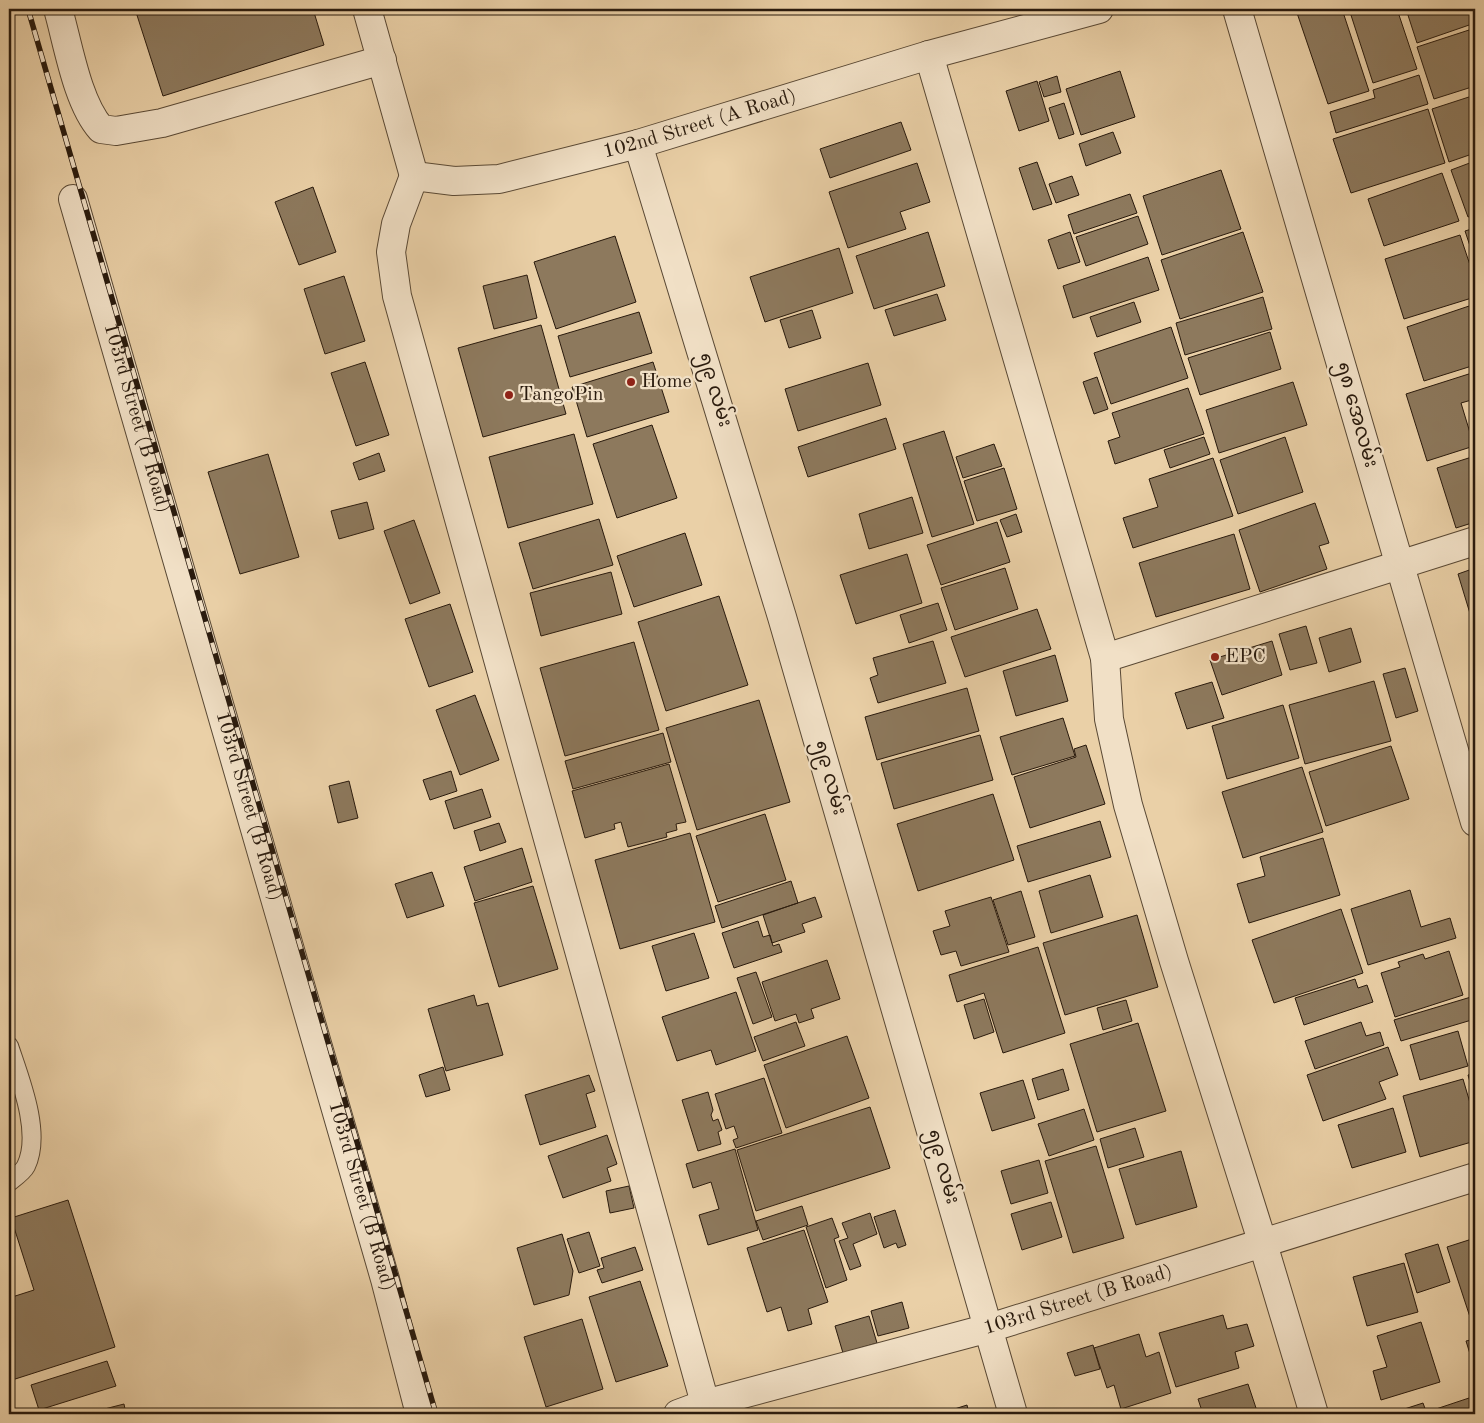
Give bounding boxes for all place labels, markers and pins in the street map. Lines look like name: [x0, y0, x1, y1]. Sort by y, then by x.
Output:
place label: Home: [641, 372, 692, 392]
marker: Home: [625, 376, 637, 388]
place label: TangoPin: [519, 385, 604, 405]
marker: TangoPin: [503, 389, 515, 401]
place label: EPC: [1225, 647, 1266, 667]
marker: EPC: [1209, 651, 1221, 663]

